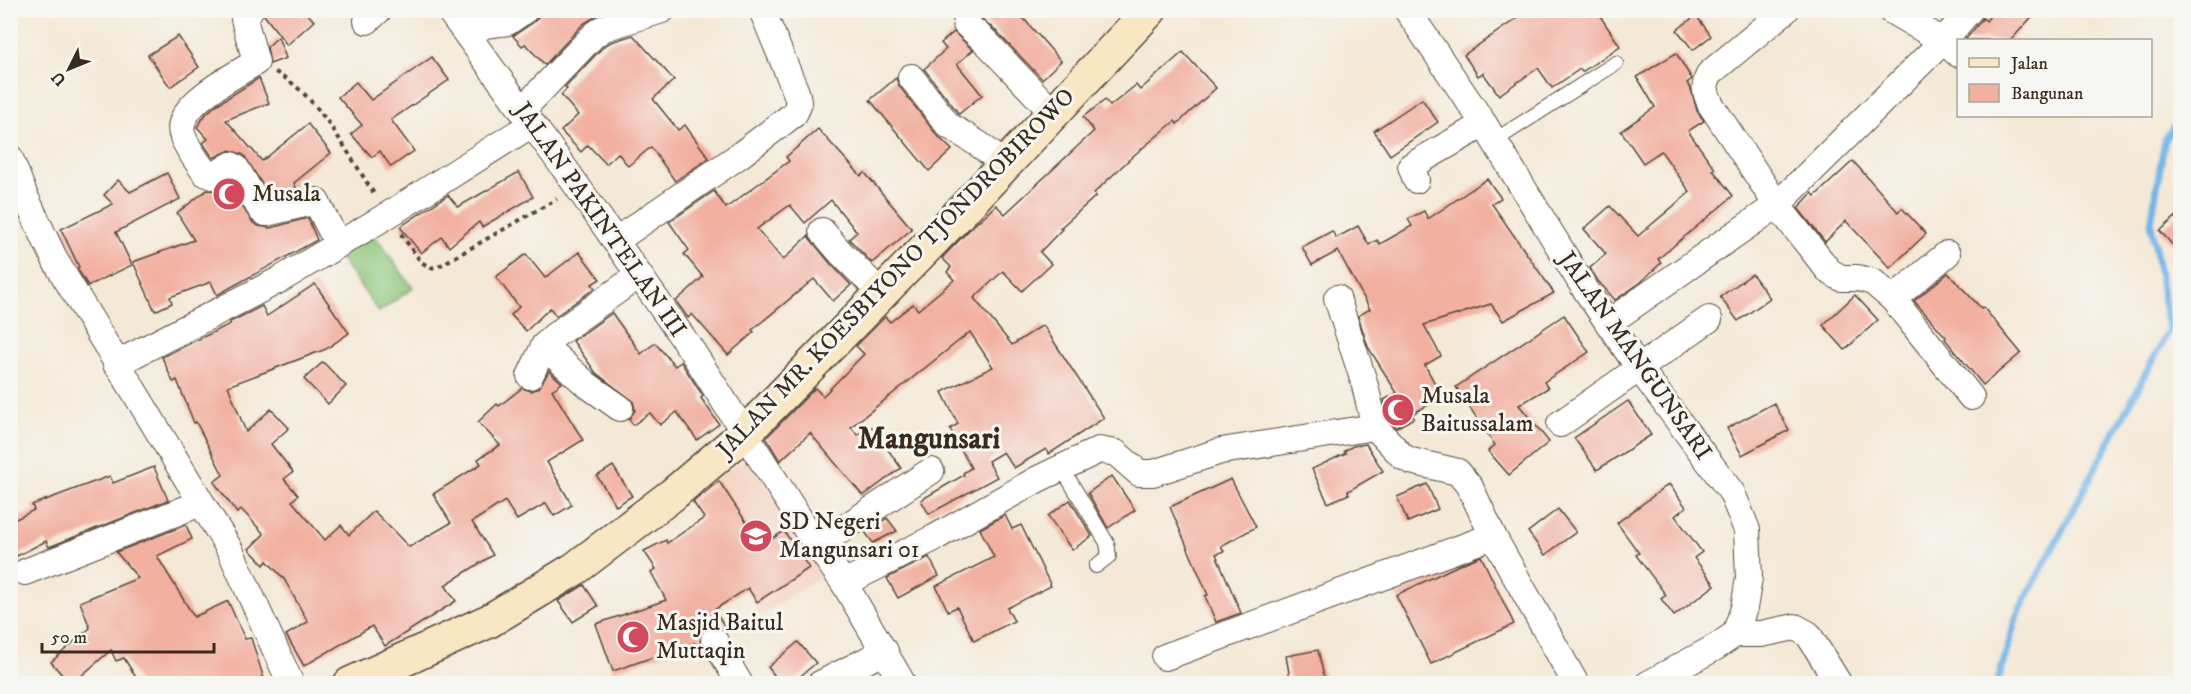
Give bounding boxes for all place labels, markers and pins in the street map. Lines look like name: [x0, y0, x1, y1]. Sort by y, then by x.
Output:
mosque icon: Musala: [211, 176, 247, 212]
place label: Musala: [252, 179, 322, 209]
place label: Musala Baitussalam: [1421, 381, 1533, 439]
mosque icon: Musala Baitussalam: [1380, 392, 1416, 428]
place label: SD Negeri Mangunsari 01: [779, 507, 920, 565]
school or university icon: SD Negeri Mangunsari 01: [738, 518, 774, 554]
place label: Masjid Baitul Muttaqin: [656, 608, 784, 666]
mosque icon: Masjid Baitul Muttaqin: [615, 619, 651, 655]

